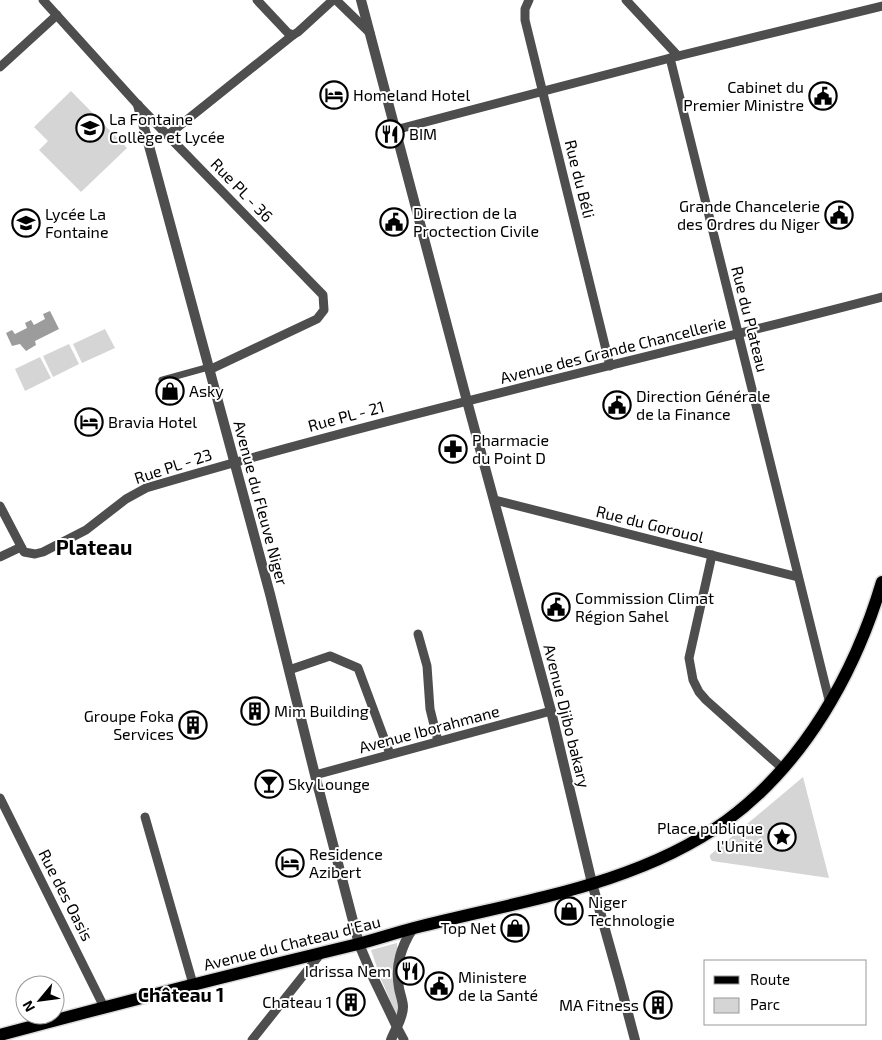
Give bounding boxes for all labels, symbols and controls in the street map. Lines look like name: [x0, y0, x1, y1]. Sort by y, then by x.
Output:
place label: Cabinet du Premier Ministre: [683, 77, 804, 114]
hotel icon: Homeland Hotel: [319, 80, 349, 110]
public building icon: Cabinet du Premier Ministre: [808, 81, 838, 111]
place label: Homeland Hotel: [353, 85, 470, 104]
place label: La Fontaine Collège et Lycée: [109, 109, 225, 146]
school or university icon: La Fontaine Collège et Lycée: [75, 113, 105, 143]
restaurant icon: BIM: [375, 119, 405, 149]
place label: BIM: [409, 124, 437, 143]
street label: Rue du Béli: [562, 138, 599, 220]
street label: Rue PL - 36: [207, 154, 277, 225]
place label: Grande Chancelerie des Ordres du Niger: [677, 196, 821, 233]
public building icon: Grande Chancelerie des Ordres du Niger: [824, 200, 854, 230]
place label: Direction de la Proctection Civile: [413, 203, 539, 240]
place label: Lycée La Fontaine: [45, 204, 109, 241]
public building icon: Direction de la Proctection Civile: [379, 207, 409, 237]
school or university icon: Lycée La Fontaine: [11, 208, 41, 238]
street label: Rue du Plateau: [728, 264, 773, 374]
street label: Avenue des Grande Chancellerie: [498, 312, 728, 387]
shop icon: Asky: [155, 376, 185, 406]
place label: Asky: [189, 381, 224, 400]
place label: Direction Générale de la Finance: [636, 386, 770, 423]
public building icon: Direction Générale de la Finance: [602, 390, 632, 420]
street label: Rue PL - 21: [306, 396, 386, 435]
hotel icon: Bravia Hotel: [74, 407, 104, 437]
place label: Bravia Hotel: [108, 412, 197, 431]
street label: Avenue du Fleuve Niger: [230, 418, 293, 588]
place label: Pharmacie du Point D: [472, 430, 549, 467]
pharmacy icon: Pharmacie du Point D: [438, 434, 468, 464]
street label: Rue PL - 23: [132, 444, 214, 487]
street label: Rue du Gorouol: [594, 501, 706, 546]
district label: Plateau: [56, 534, 132, 559]
place label: Commission Climat Région Sahel: [575, 588, 714, 625]
public building icon: Commission Climat Région Sahel: [541, 592, 571, 622]
street label: Avenue Djibo bakary: [539, 642, 595, 790]
building icon: Mim Building: [240, 696, 270, 726]
place label: Mim Building: [274, 701, 369, 720]
street label: Avenue Iborahmane: [356, 701, 501, 756]
place label: Groupe Foka Services: [84, 706, 174, 743]
building icon: Groupe Foka Services: [178, 710, 208, 740]
bar icon: Sky Lounge: [254, 769, 284, 799]
place label: Sky Lounge: [288, 774, 370, 793]
place label: Place publique l'Unité: [657, 818, 763, 855]
place icon: Place publique l'Unité: [767, 822, 797, 852]
place label: Residence Azibert: [309, 844, 383, 881]
street label: Rue des Oasis: [35, 846, 98, 944]
hotel icon: Residence Azibert: [275, 848, 305, 878]
place label: Niger Technologie: [588, 892, 675, 929]
shop icon: Niger Technologie: [554, 896, 584, 926]
street label: Avenue du Chateau d'Eau: [201, 911, 382, 974]
shop icon: Top Net: [500, 913, 530, 943]
place label: Top Net: [441, 918, 496, 937]
restaurant icon: Idrissa Nem: [395, 956, 425, 986]
legend: [704, 960, 867, 1025]
place label: Idrissa Nem: [305, 961, 391, 980]
place label: Ministere de la Santé: [458, 967, 538, 1004]
text: Route: [750, 970, 790, 988]
public building icon: Ministere de la Santé: [424, 971, 454, 1001]
north arrow: [15, 975, 65, 1025]
district label: Château 1: [138, 983, 224, 1006]
building icon: Chateau 1: [336, 987, 366, 1017]
building icon: MA Fitness: [643, 990, 673, 1020]
place label: Chateau 1: [262, 992, 332, 1011]
place label: MA Fitness: [559, 995, 639, 1014]
text: Parc: [750, 995, 780, 1013]
text: N: [18, 998, 38, 1015]

